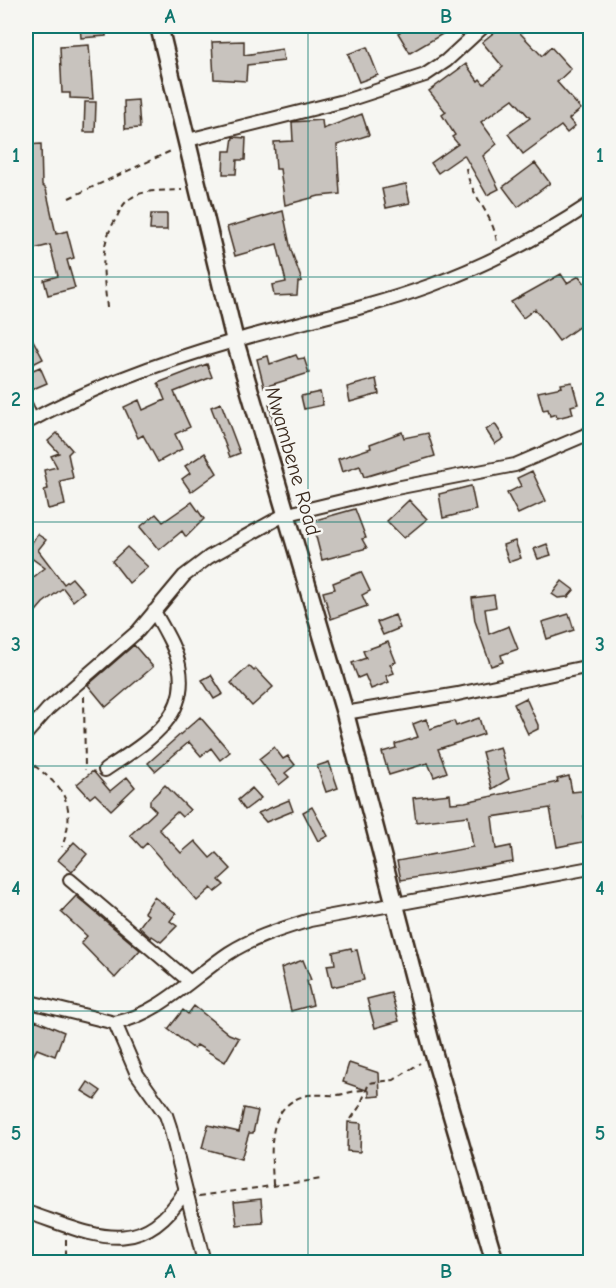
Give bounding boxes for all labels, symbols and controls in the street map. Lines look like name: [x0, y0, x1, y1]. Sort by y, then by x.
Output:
text: A: [164, 5, 176, 28]
text: B: [440, 5, 452, 28]
text: 1: [12, 144, 20, 167]
text: 1: [596, 144, 604, 167]
street label: Mwambene Road: [260, 384, 326, 538]
text: 2: [11, 388, 21, 411]
text: 2: [595, 388, 605, 411]
text: 3: [11, 633, 21, 656]
text: 3: [595, 633, 605, 656]
text: 4: [11, 877, 21, 900]
text: 4: [595, 877, 605, 900]
text: 5: [11, 1122, 21, 1145]
text: 5: [595, 1122, 605, 1145]
text: A: [164, 1260, 176, 1283]
text: B: [440, 1260, 452, 1283]

